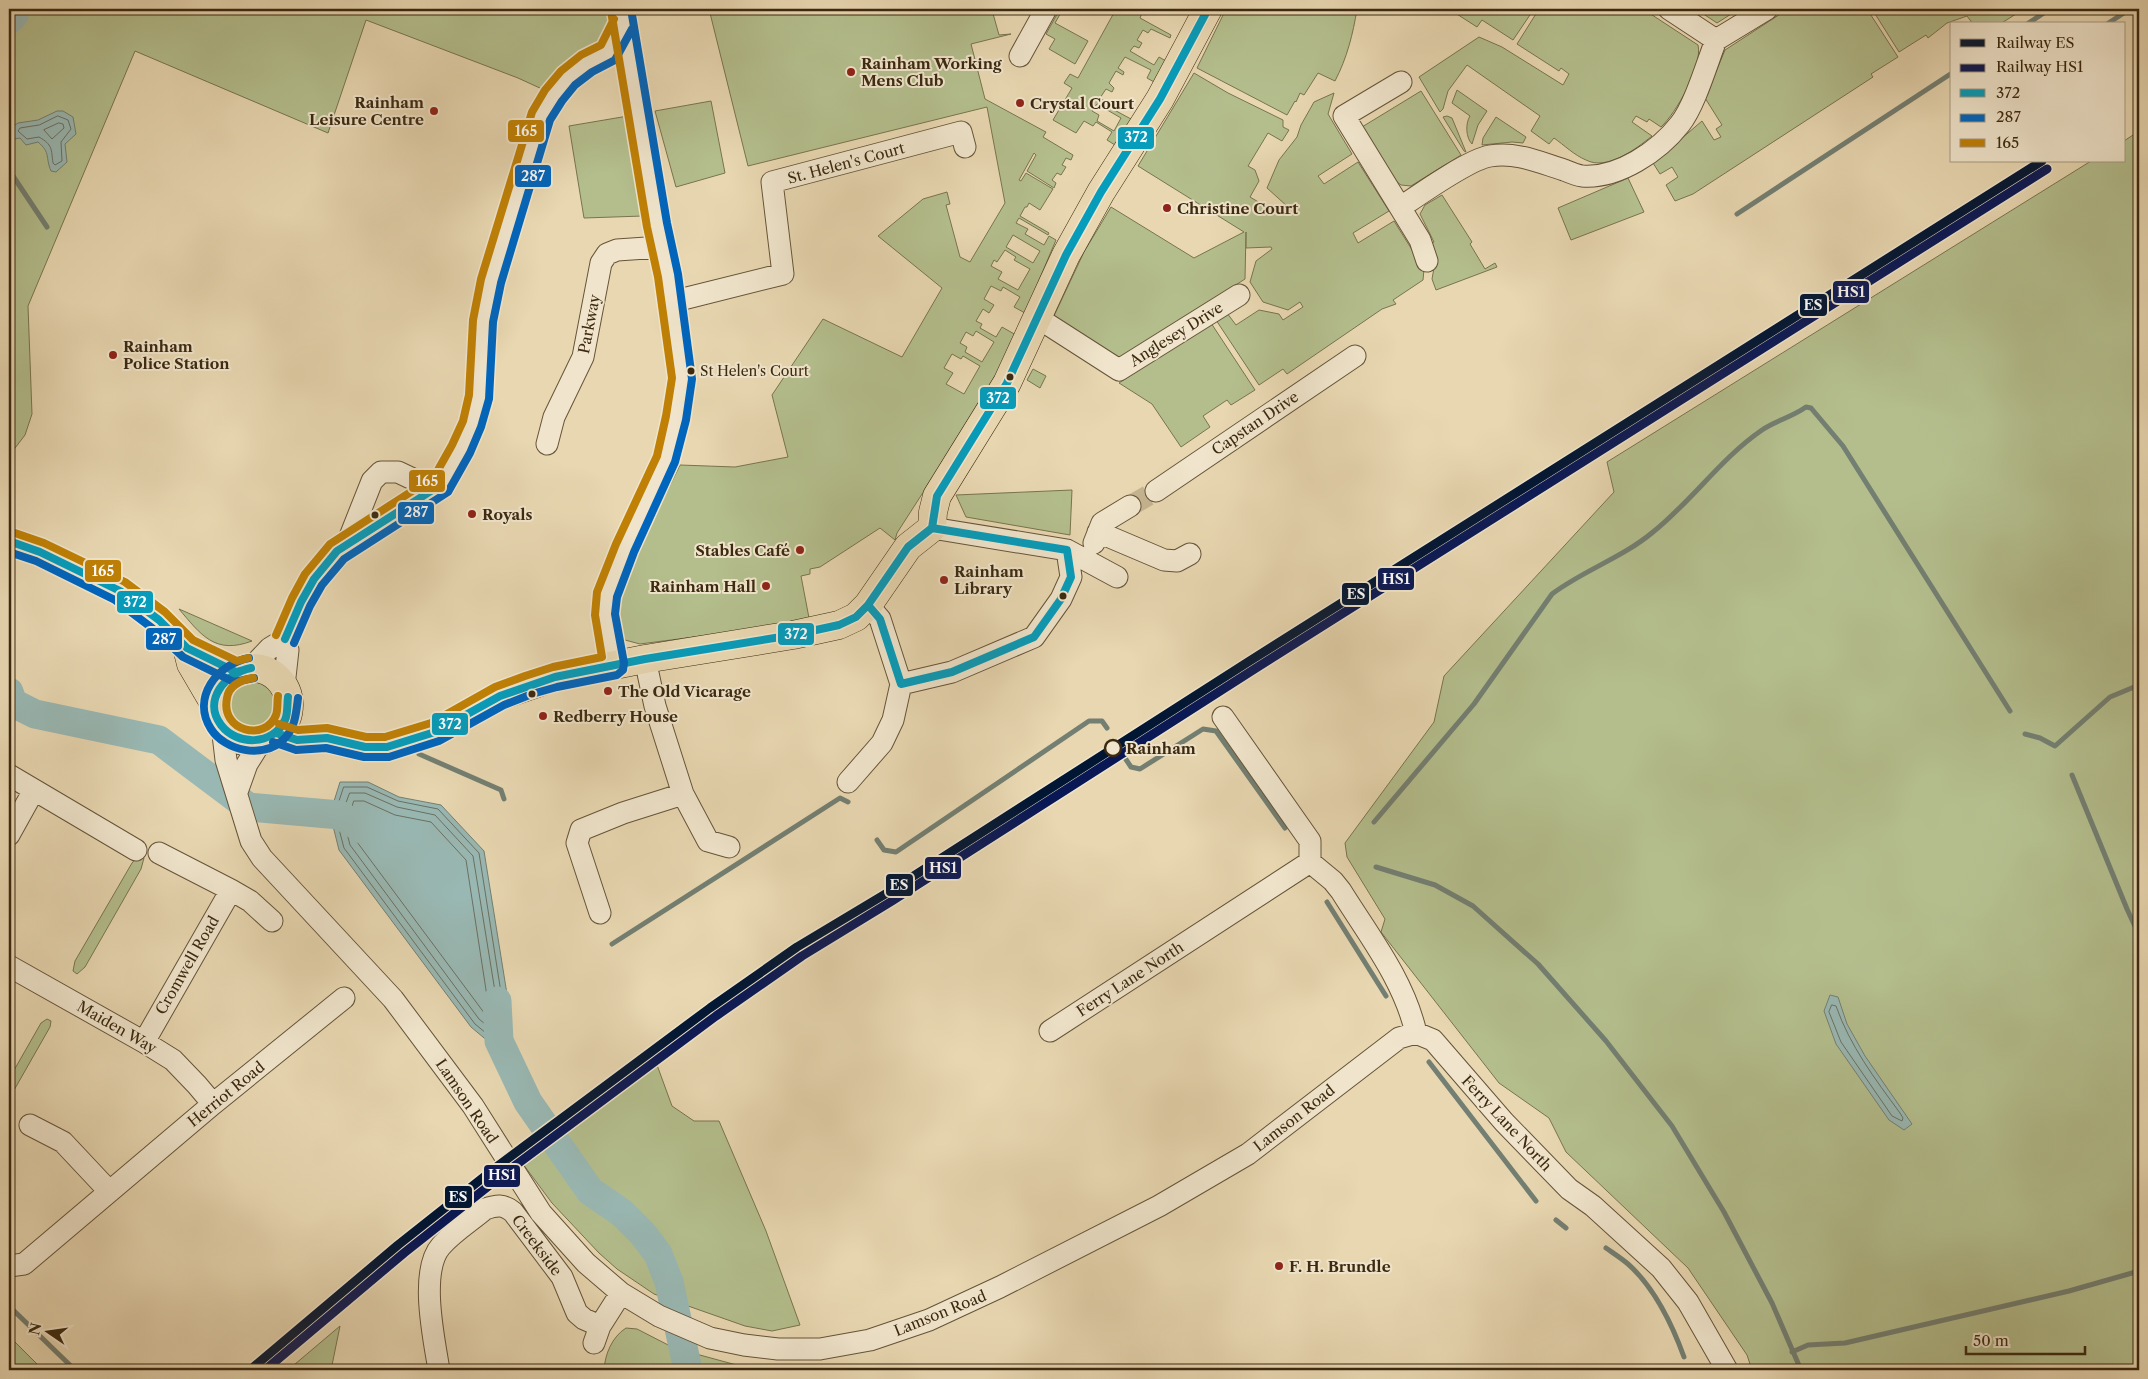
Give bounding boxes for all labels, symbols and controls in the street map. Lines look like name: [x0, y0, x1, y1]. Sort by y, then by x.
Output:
legend: [1950, 22, 2126, 162]
text: Railway ES: [1996, 33, 2074, 52]
place label: Rainham Working Mens Club: [861, 54, 1002, 90]
text: Railway HS1: [1996, 57, 2084, 76]
marker: Rainham Working Mens Club: [845, 66, 857, 78]
text: 372: [1996, 83, 2020, 102]
place label: Rainham Leisure Centre: [309, 93, 424, 129]
place label: Crystal Court: [1030, 94, 1134, 113]
marker: Crystal Court: [1014, 97, 1026, 109]
marker: Rainham Leisure Centre: [428, 105, 440, 117]
text: 287: [1996, 107, 2022, 126]
line badge: 165: [507, 119, 545, 143]
text: 165: [515, 122, 537, 140]
line badge: 372: [1117, 126, 1155, 150]
text: 372: [1124, 128, 1148, 146]
text: 165: [1996, 133, 2019, 152]
street label: St. Helen's Court: [785, 138, 907, 188]
line badge: 287: [514, 164, 552, 188]
text: 287: [521, 167, 546, 185]
place label: Christine Court: [1177, 199, 1298, 218]
marker: Christine Court: [1161, 202, 1173, 214]
line badge: HS1: [1832, 280, 1870, 304]
text: HS1: [1837, 283, 1866, 301]
street label: Parkway: [574, 292, 604, 355]
line badge: ES: [1799, 293, 1828, 317]
text: ES: [1803, 296, 1823, 314]
street label: Anglesey Drive: [1125, 298, 1226, 371]
place label: Rainham Police Station: [123, 337, 230, 373]
marker: Rainham Police Station: [107, 349, 119, 361]
place label: St Helen's Court: [700, 362, 809, 380]
marker: St Helen's Court: [686, 366, 696, 376]
unlabelled marker: [1005, 372, 1015, 382]
line badge: 372: [979, 386, 1017, 410]
street label: Capstan Drive: [1208, 387, 1302, 459]
text: 372: [986, 389, 1010, 407]
line badge: 165: [408, 469, 446, 493]
text: 165: [416, 472, 438, 490]
line badge: 287: [397, 501, 435, 525]
text: 287: [404, 503, 429, 521]
place label: Royals: [482, 505, 533, 524]
marker: Royals: [466, 508, 478, 520]
unlabelled marker: [370, 510, 380, 520]
place label: Stables Café: [695, 541, 790, 560]
marker: Stables Café: [794, 544, 806, 556]
line badge: 165: [84, 559, 122, 583]
text: 165: [92, 562, 114, 580]
place label: Rainham Library: [954, 562, 1024, 598]
line badge: HS1: [1377, 567, 1415, 591]
text: HS1: [1382, 570, 1411, 588]
marker: Rainham Library: [938, 574, 950, 586]
place label: Rainham Hall: [650, 577, 756, 596]
marker: Rainham Hall: [760, 580, 772, 592]
line badge: ES: [1341, 582, 1370, 606]
text: ES: [1346, 585, 1366, 603]
line badge: 372: [116, 590, 154, 614]
unlabelled marker: [1058, 591, 1068, 601]
text: 372: [123, 593, 147, 611]
line badge: 372: [777, 622, 815, 646]
text: 372: [784, 625, 808, 643]
line badge: 287: [145, 627, 183, 651]
text: 287: [152, 630, 177, 648]
place label: The Old Vicarage: [618, 682, 751, 701]
marker: The Old Vicarage: [602, 685, 614, 697]
unlabelled marker: [527, 689, 537, 699]
place label: Redberry House: [553, 707, 678, 726]
marker: Redberry House: [537, 710, 549, 722]
line badge: 372: [431, 712, 469, 736]
text: 372: [438, 715, 462, 733]
marker: Rainham: [1104, 739, 1122, 757]
place label: Rainham: [1126, 739, 1196, 758]
line badge: HS1: [924, 856, 962, 880]
text: HS1: [929, 859, 958, 877]
line badge: ES: [885, 873, 914, 897]
text: ES: [889, 876, 909, 894]
street label: Cromwell Road: [151, 912, 223, 1018]
street label: Ferry Lane North: [1073, 937, 1188, 1021]
street label: Maiden Way: [74, 997, 161, 1058]
street label: Lamson Road: [432, 1055, 502, 1147]
street label: Herriot Road: [184, 1057, 268, 1131]
street label: Ferry Lane North: [1458, 1071, 1557, 1175]
street label: Lamson Road: [1250, 1080, 1338, 1156]
line badge: HS1: [483, 1164, 521, 1188]
text: HS1: [488, 1166, 517, 1184]
line badge: ES: [444, 1185, 473, 1209]
text: ES: [448, 1188, 468, 1206]
street label: Creekside: [508, 1211, 566, 1279]
place label: F. H. Brundle: [1289, 1257, 1391, 1276]
marker: F. H. Brundle: [1273, 1260, 1285, 1272]
street label: Lamson Road: [891, 1286, 989, 1340]
north arrow: [22, 1306, 72, 1356]
text: N: [25, 1321, 45, 1337]
scale bar: [1966, 1324, 2084, 1356]
text: 50 m: [1973, 1331, 2009, 1350]

